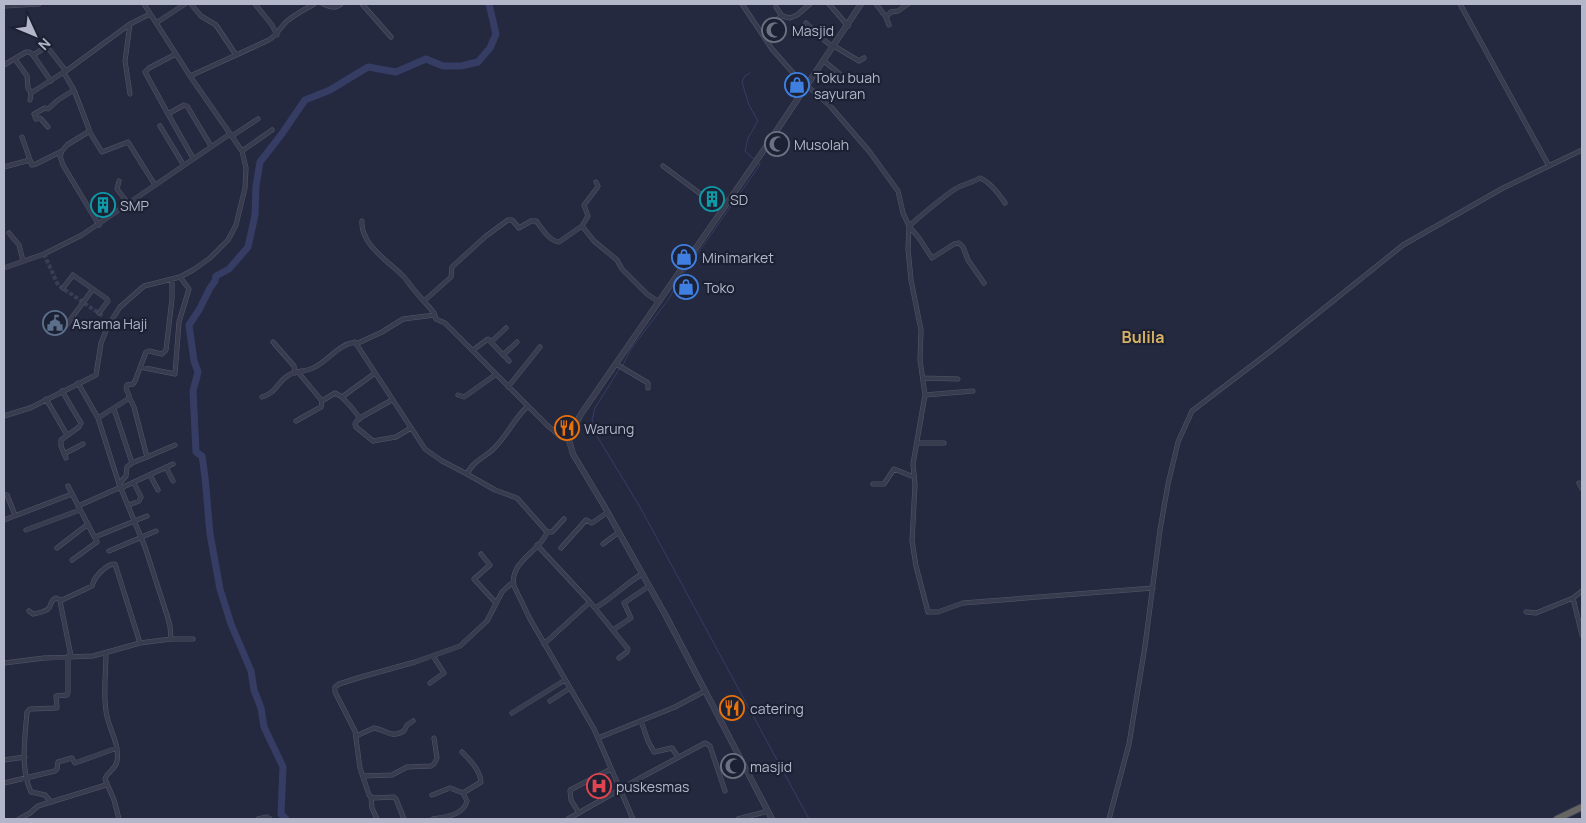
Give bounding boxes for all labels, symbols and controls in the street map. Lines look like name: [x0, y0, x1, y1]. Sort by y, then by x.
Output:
north arrow: [10, 10, 60, 60]
mosque icon: Masjid: [761, 17, 787, 43]
place label: Masjid: [792, 21, 834, 40]
text: N: [34, 34, 55, 55]
place label: Toku buah sayuran: [814, 68, 880, 103]
shop icon: Toku buah sayuran: [784, 72, 810, 98]
mosque icon: Musolah: [764, 131, 790, 157]
place label: Musolah: [794, 135, 849, 154]
building icon: SD: [699, 186, 725, 212]
place label: SD: [730, 190, 748, 209]
building icon: SMP: [90, 192, 116, 218]
place label: SMP: [120, 196, 149, 215]
shop icon: Minimarket: [671, 244, 697, 270]
place label: Minimarket: [702, 248, 774, 267]
shop icon: Toko: [673, 274, 699, 300]
place label: Toko: [704, 278, 735, 297]
public building icon: Asrama Haji: [42, 310, 68, 336]
place label: Asrama Haji: [72, 314, 147, 333]
district label: Bulila: [1122, 326, 1164, 348]
restaurant icon: Warung: [554, 415, 580, 441]
place label: Warung: [584, 419, 634, 438]
restaurant icon: catering: [719, 695, 745, 721]
place label: catering: [750, 699, 804, 718]
mosque icon: masjid: [720, 753, 746, 779]
place label: masjid: [750, 757, 792, 776]
hospital icon: puskesmas: [586, 773, 612, 799]
place label: puskesmas: [616, 777, 689, 796]

